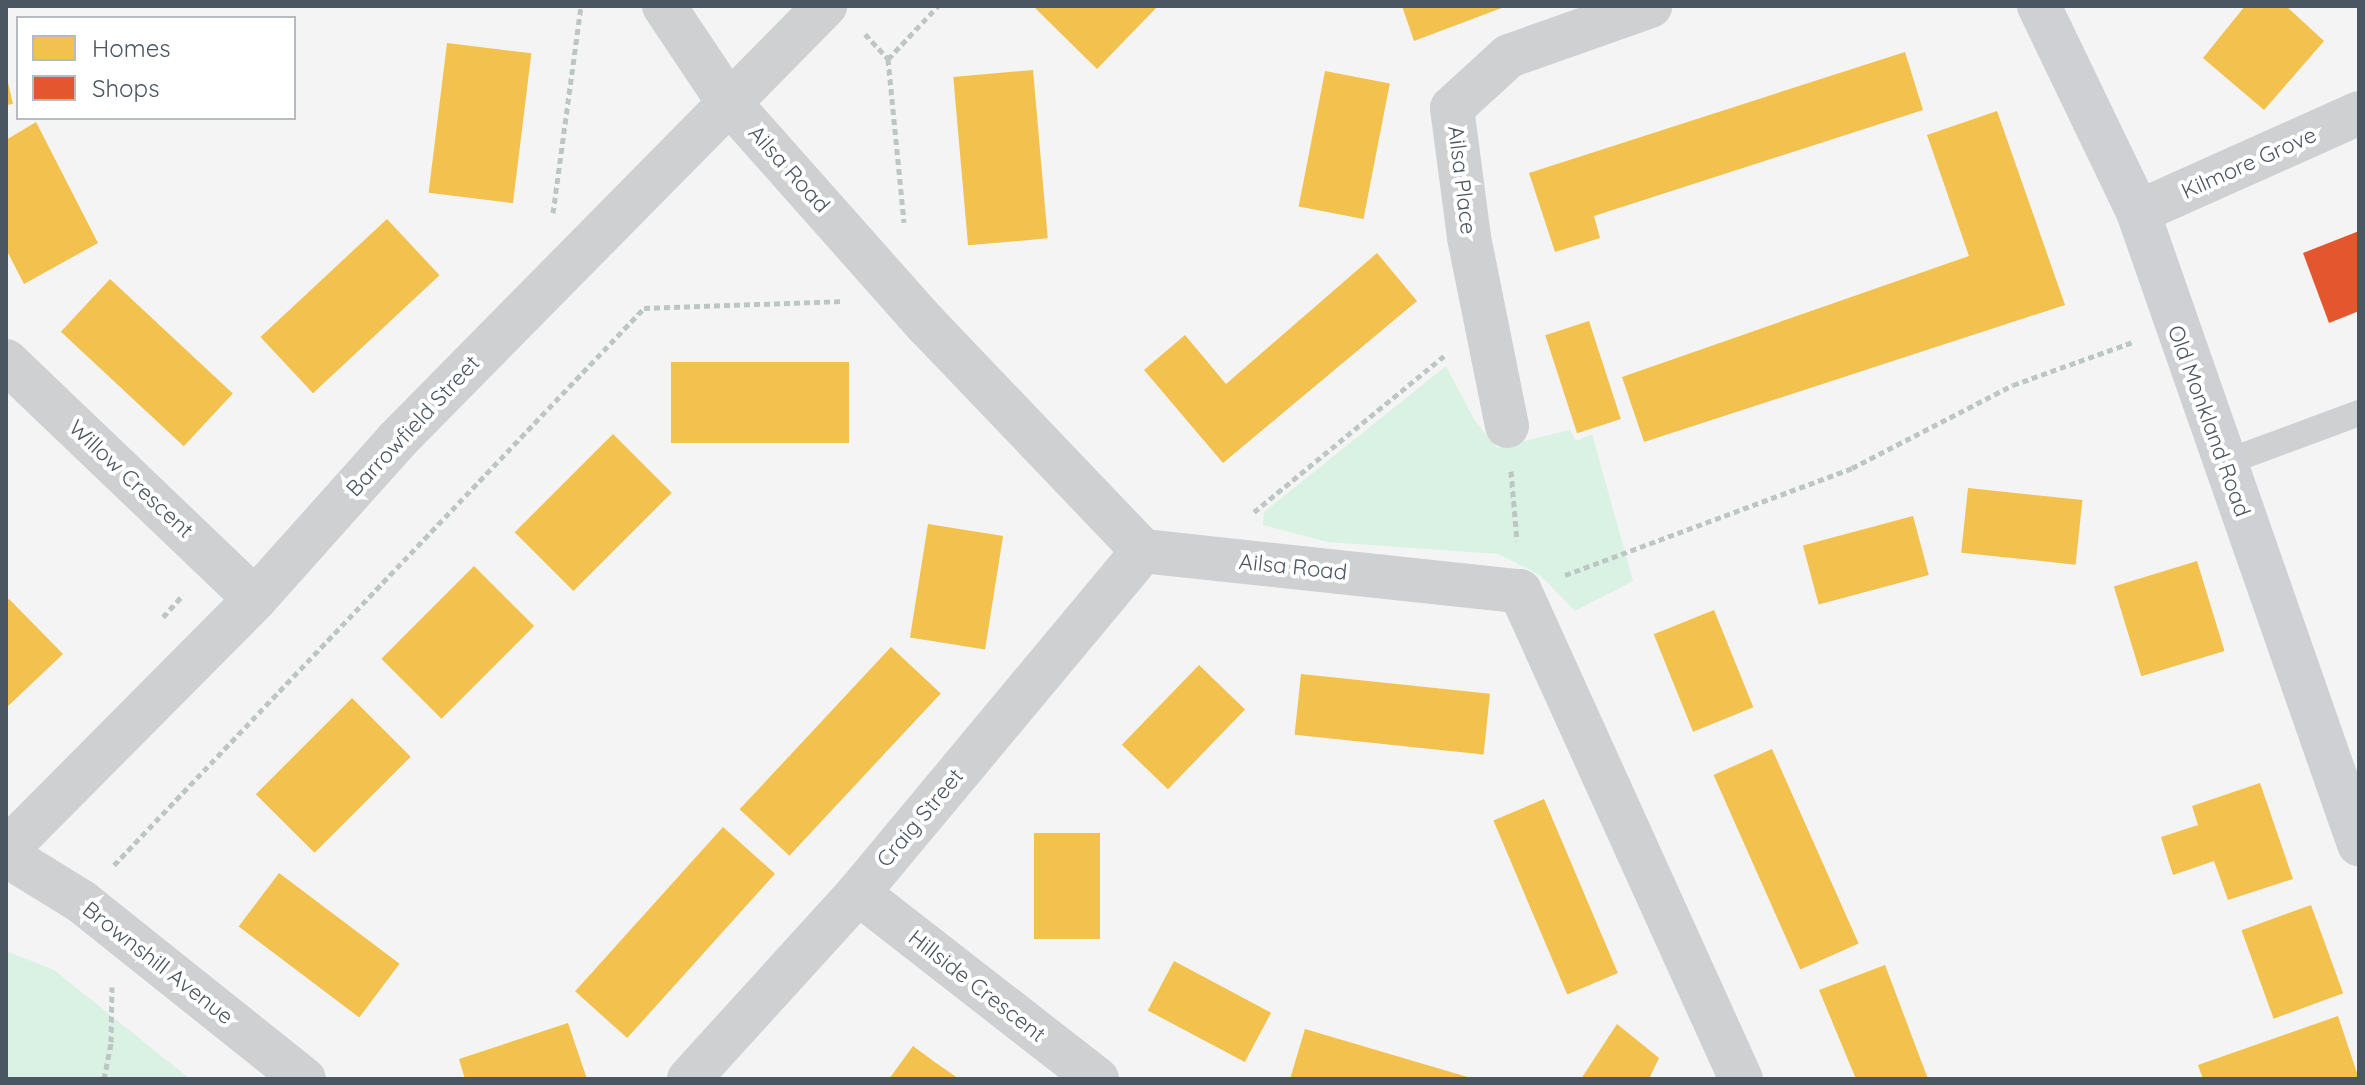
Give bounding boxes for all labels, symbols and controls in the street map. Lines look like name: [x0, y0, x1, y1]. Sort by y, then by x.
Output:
legend: [16, 16, 296, 120]
text: Homes: [92, 33, 170, 63]
text: Shops: [92, 73, 159, 103]
street label: Ailsa Road: [743, 120, 835, 218]
street label: Kilmore Grove: [2177, 121, 2321, 205]
street label: Ailsa Place: [1442, 124, 1482, 236]
street label: Old Monkland Road: [2162, 322, 2256, 520]
street label: Barrowfield Street: [341, 350, 485, 502]
street label: Willow Crescent: [63, 415, 199, 543]
street label: Ailsa Road: [1238, 548, 1348, 586]
street label: Craig Street: [871, 763, 969, 873]
street label: Brownshill Avenue: [77, 896, 239, 1030]
street label: Hillside Crescent: [903, 924, 1051, 1048]

